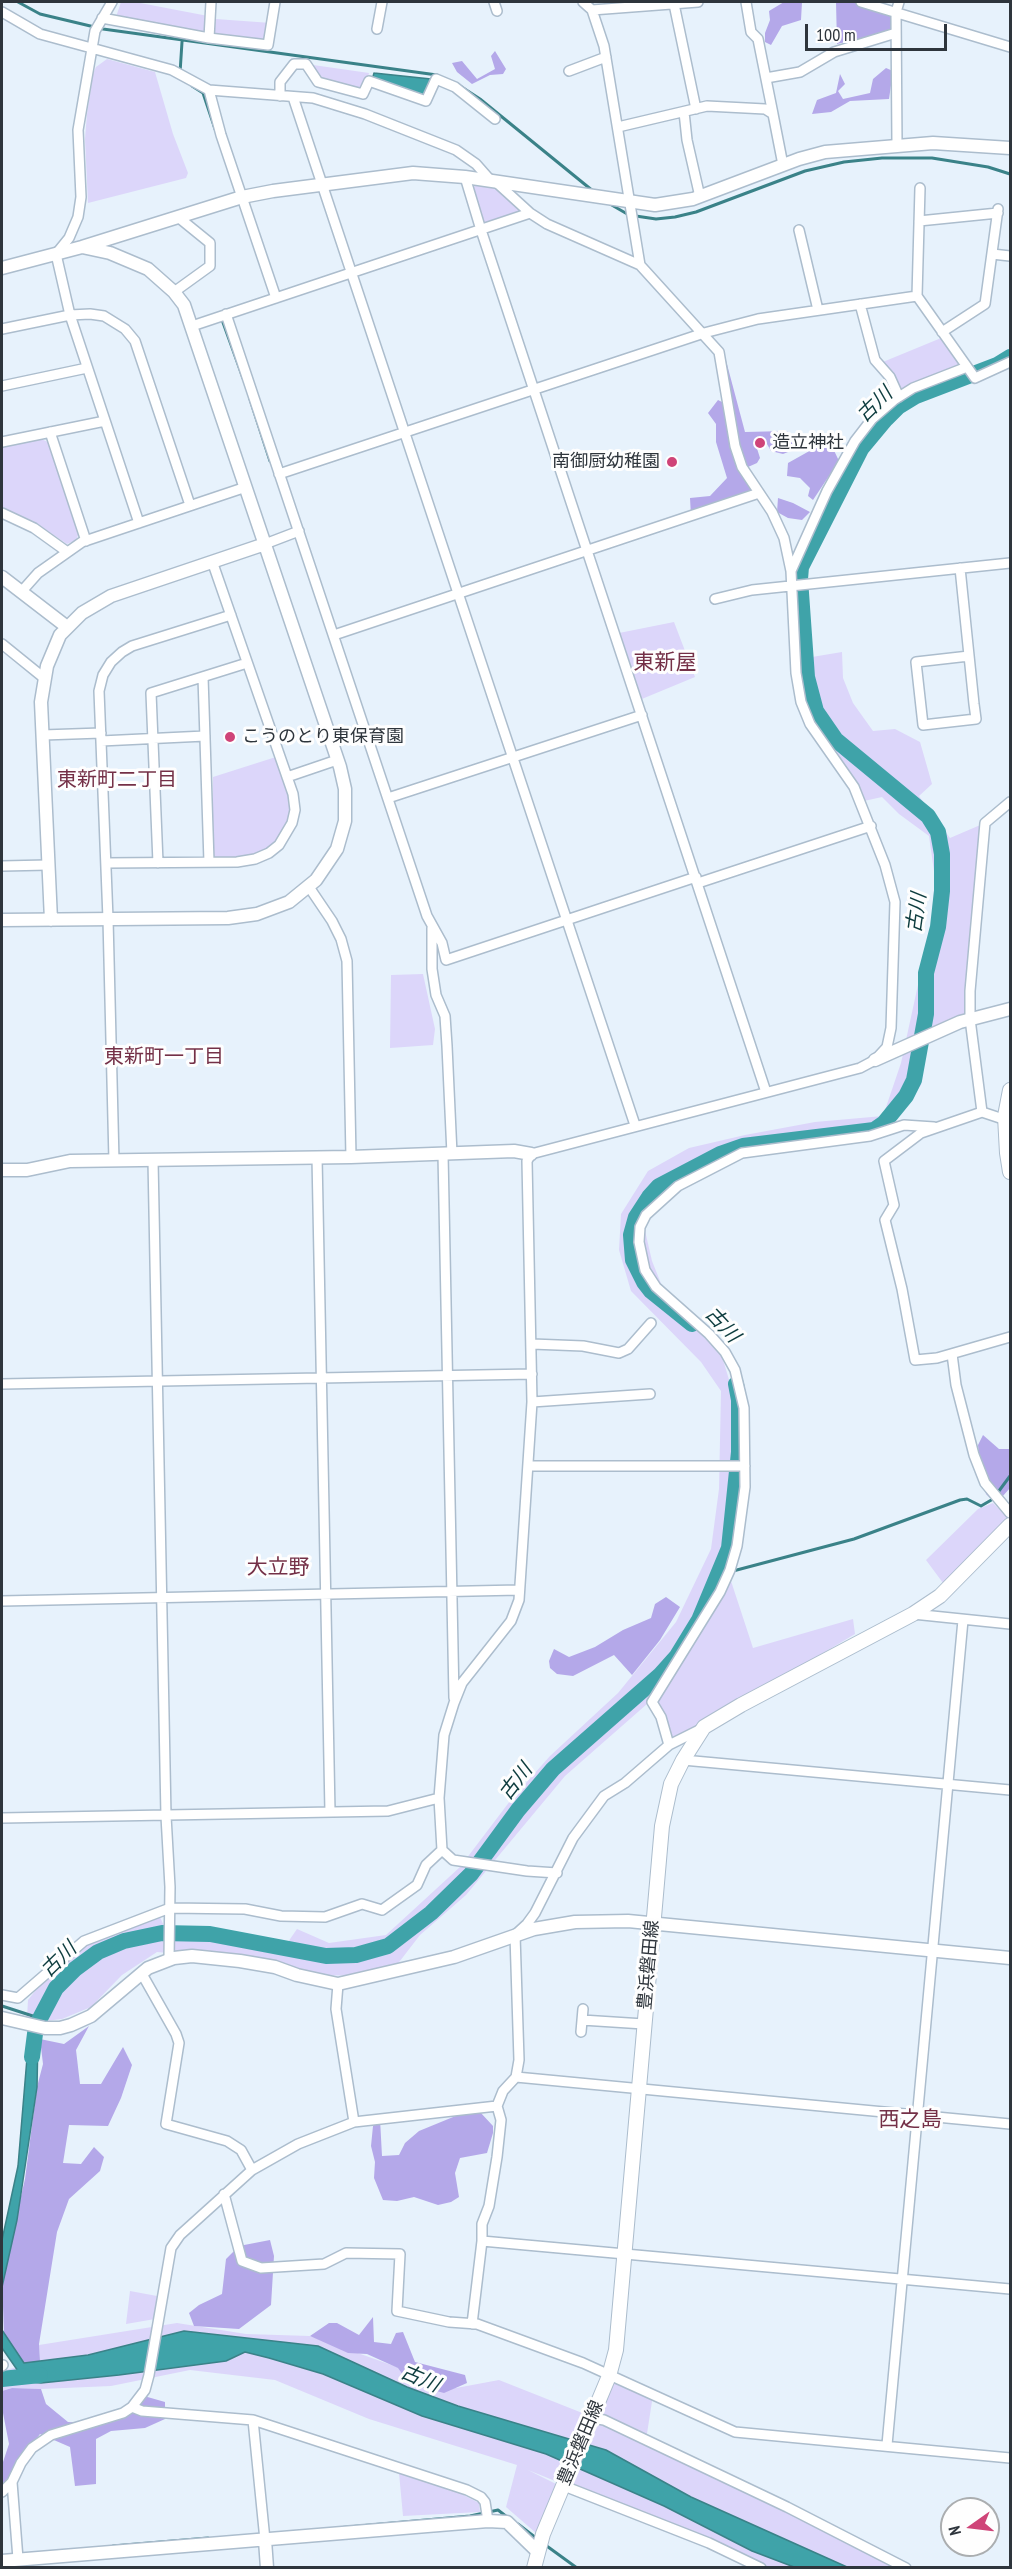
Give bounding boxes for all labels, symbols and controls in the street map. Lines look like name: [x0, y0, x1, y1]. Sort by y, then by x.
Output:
scale bar: [808, 12, 950, 50]
text: 100 m: [816, 23, 856, 46]
water label: 古川: [852, 382, 898, 428]
place label: 造立神社: [772, 432, 844, 454]
marker: 造立神社: [753, 436, 767, 450]
place label: 南御厨幼稚園: [552, 451, 660, 473]
marker: 南御厨幼稚園: [665, 455, 679, 469]
district label: 東新屋: [634, 650, 696, 676]
place label: こうのとり東保育園: [242, 726, 404, 748]
marker: こうのとり東保育園: [223, 730, 237, 744]
district label: 東新町二丁目: [57, 768, 177, 792]
water label: 古川: [902, 892, 932, 934]
district label: 東新町一丁目: [104, 1045, 224, 1069]
water label: 古川: [700, 1302, 744, 1348]
district label: 大立野: [247, 1555, 309, 1581]
water label: 古川: [494, 1759, 538, 1805]
street label: 豊浜磐田線: [634, 1919, 664, 2011]
water label: 古川: [36, 1937, 82, 1983]
district label: 西之島: [879, 2107, 941, 2133]
water label: 古川: [397, 2360, 443, 2398]
street label: 豊浜磐田線: [553, 2397, 609, 2489]
north arrow: [940, 2497, 1000, 2557]
text: N: [944, 2524, 965, 2537]

